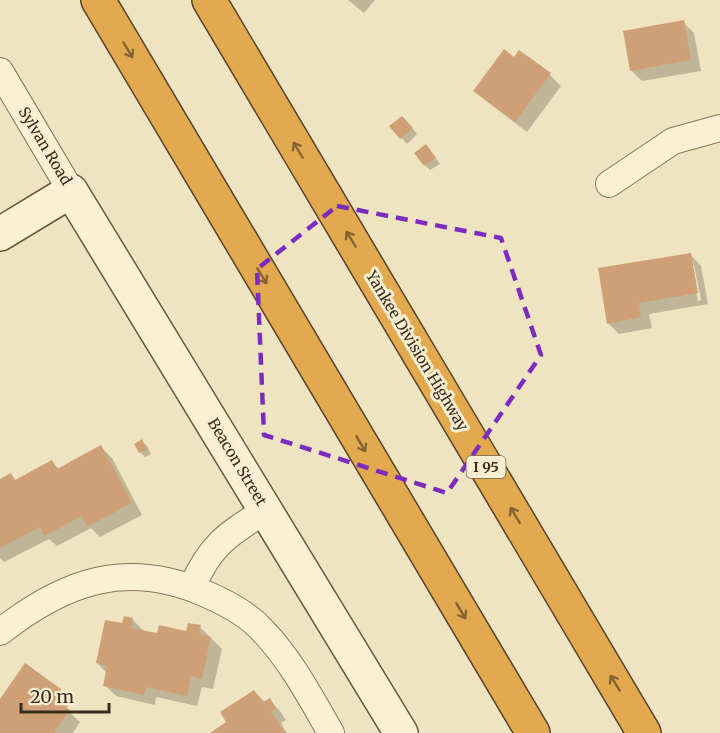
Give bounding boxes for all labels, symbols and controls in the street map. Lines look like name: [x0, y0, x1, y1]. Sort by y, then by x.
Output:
one-way arrow: [122, 41, 134, 58]
street label: Sylvan Road: [15, 103, 76, 188]
one-way arrow: [292, 142, 304, 159]
one-way arrow: [345, 231, 357, 248]
one-way arrow: [256, 267, 268, 284]
street label: Yankee Division Highway: [362, 267, 473, 434]
street label: Beacon Street: [204, 414, 271, 509]
one-way arrow: [356, 435, 368, 452]
road number: I 95: [466, 456, 506, 478]
one-way arrow: [508, 507, 520, 524]
one-way arrow: [455, 602, 467, 619]
one-way arrow: [608, 675, 620, 692]
scale bar: [21, 676, 110, 714]
text: 20 m: [30, 685, 74, 708]

